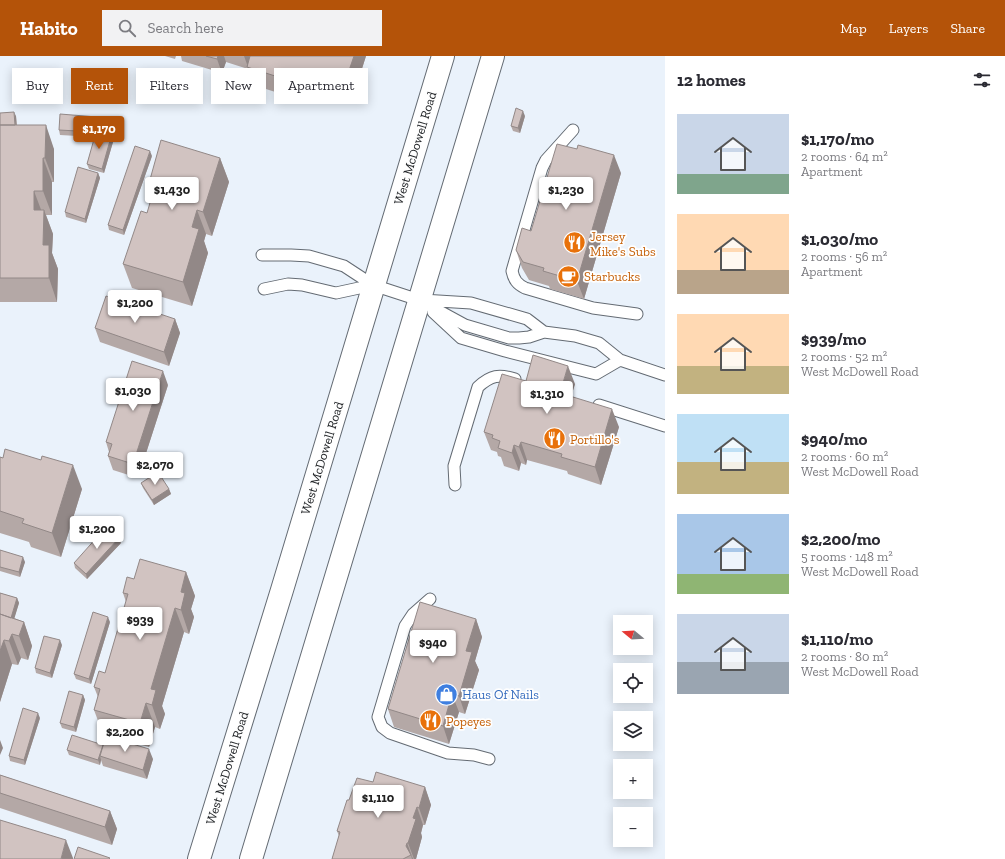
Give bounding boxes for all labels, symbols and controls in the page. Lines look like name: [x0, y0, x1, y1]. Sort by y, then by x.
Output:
search box: [102, 10, 382, 46]
text: Habito: [20, 17, 78, 40]
icon: search: [116, 17, 138, 39]
text: Search here: [148, 19, 224, 37]
text: Map: [840, 20, 867, 37]
text: Layers: [889, 20, 928, 37]
text: Share: [950, 20, 985, 37]
chip: Buy: [12, 68, 63, 104]
chip: Rent: [71, 68, 128, 104]
chip: Filters: [136, 68, 203, 104]
chip: New: [211, 68, 266, 104]
chip: Apartment: [274, 68, 368, 104]
icon: filters: [971, 69, 993, 91]
text: 12 homes: [677, 70, 746, 90]
street label: West McDowell Road: [391, 90, 439, 206]
pin: $1,170: [66, 116, 132, 150]
text: $1,170: [82, 121, 116, 136]
text: $1,170/mo: [801, 129, 874, 149]
icon: home: [709, 130, 757, 178]
text: 2 rooms · 64 m²: [801, 149, 888, 164]
text: Apartment: [801, 164, 863, 179]
pin: $1,430: [139, 177, 205, 211]
pin: $1,230: [533, 177, 599, 211]
text: $1,430: [154, 182, 190, 197]
text: $1,230: [548, 182, 584, 197]
place label: Jersey Mike's Subs: [590, 229, 656, 259]
text: $1,030/mo: [801, 229, 878, 249]
restaurant icon: Jersey Mike's Subs: [562, 230, 588, 256]
icon: home: [709, 230, 757, 278]
text: 2 rooms · 56 m²: [801, 249, 887, 264]
cafe icon: Starbucks: [555, 263, 581, 289]
text: Apartment: [801, 264, 863, 279]
place label: Starbucks: [584, 269, 640, 284]
pin: $1,200: [102, 290, 168, 324]
text: $1,200: [117, 295, 153, 310]
text: $939/mo: [801, 329, 866, 349]
icon: home: [709, 330, 757, 378]
text: 2 rooms · 52 m²: [801, 349, 887, 364]
text: West McDowell Road: [801, 364, 919, 379]
pin: $1,030: [100, 378, 166, 412]
pin: $1,310: [514, 381, 580, 415]
text: $1,030: [115, 383, 151, 398]
text: $1,310: [530, 386, 564, 401]
street label: West McDowell Road: [298, 400, 346, 516]
restaurant icon: Portillo's: [542, 426, 568, 452]
text: $940/mo: [801, 429, 867, 449]
icon: home: [709, 430, 757, 478]
place label: Portillo's: [570, 432, 620, 447]
text: 2 rooms · 60 m²: [801, 449, 888, 464]
pin: $2,070: [122, 452, 188, 486]
text: $2,070: [136, 457, 174, 472]
text: West McDowell Road: [801, 464, 919, 479]
pin: $1,200: [64, 516, 130, 550]
text: $1,200: [79, 521, 115, 536]
text: $2,200/mo: [801, 529, 881, 549]
icon: home: [709, 530, 757, 578]
text: 5 rooms · 148 m²: [801, 549, 893, 564]
text: West McDowell Road: [801, 564, 919, 579]
pin: $939: [116, 607, 164, 641]
text: $939: [126, 612, 154, 627]
north arrow: [613, 615, 653, 655]
map controls: [613, 615, 653, 847]
text: $1,110/mo: [801, 629, 873, 649]
pin: $940: [409, 630, 457, 664]
icon: home: [709, 630, 757, 678]
text: $940: [419, 635, 447, 650]
text: 2 rooms · 80 m²: [801, 649, 888, 664]
button: locate: [613, 663, 653, 703]
text: West McDowell Road: [801, 664, 919, 679]
shop icon: Haus Of Nails: [434, 681, 460, 707]
place label: Haus Of Nails: [462, 687, 539, 702]
restaurant icon: Popeyes: [418, 708, 444, 734]
street label: West McDowell Road: [203, 710, 251, 826]
button: layers: [613, 711, 653, 751]
place label: Popeyes: [446, 714, 491, 729]
pin: $2,200: [92, 719, 158, 753]
text: $2,200: [106, 724, 144, 739]
button: +: [613, 759, 653, 799]
pin: $1,110: [345, 785, 411, 819]
text: $1,110: [362, 790, 394, 805]
button: −: [613, 807, 653, 847]

